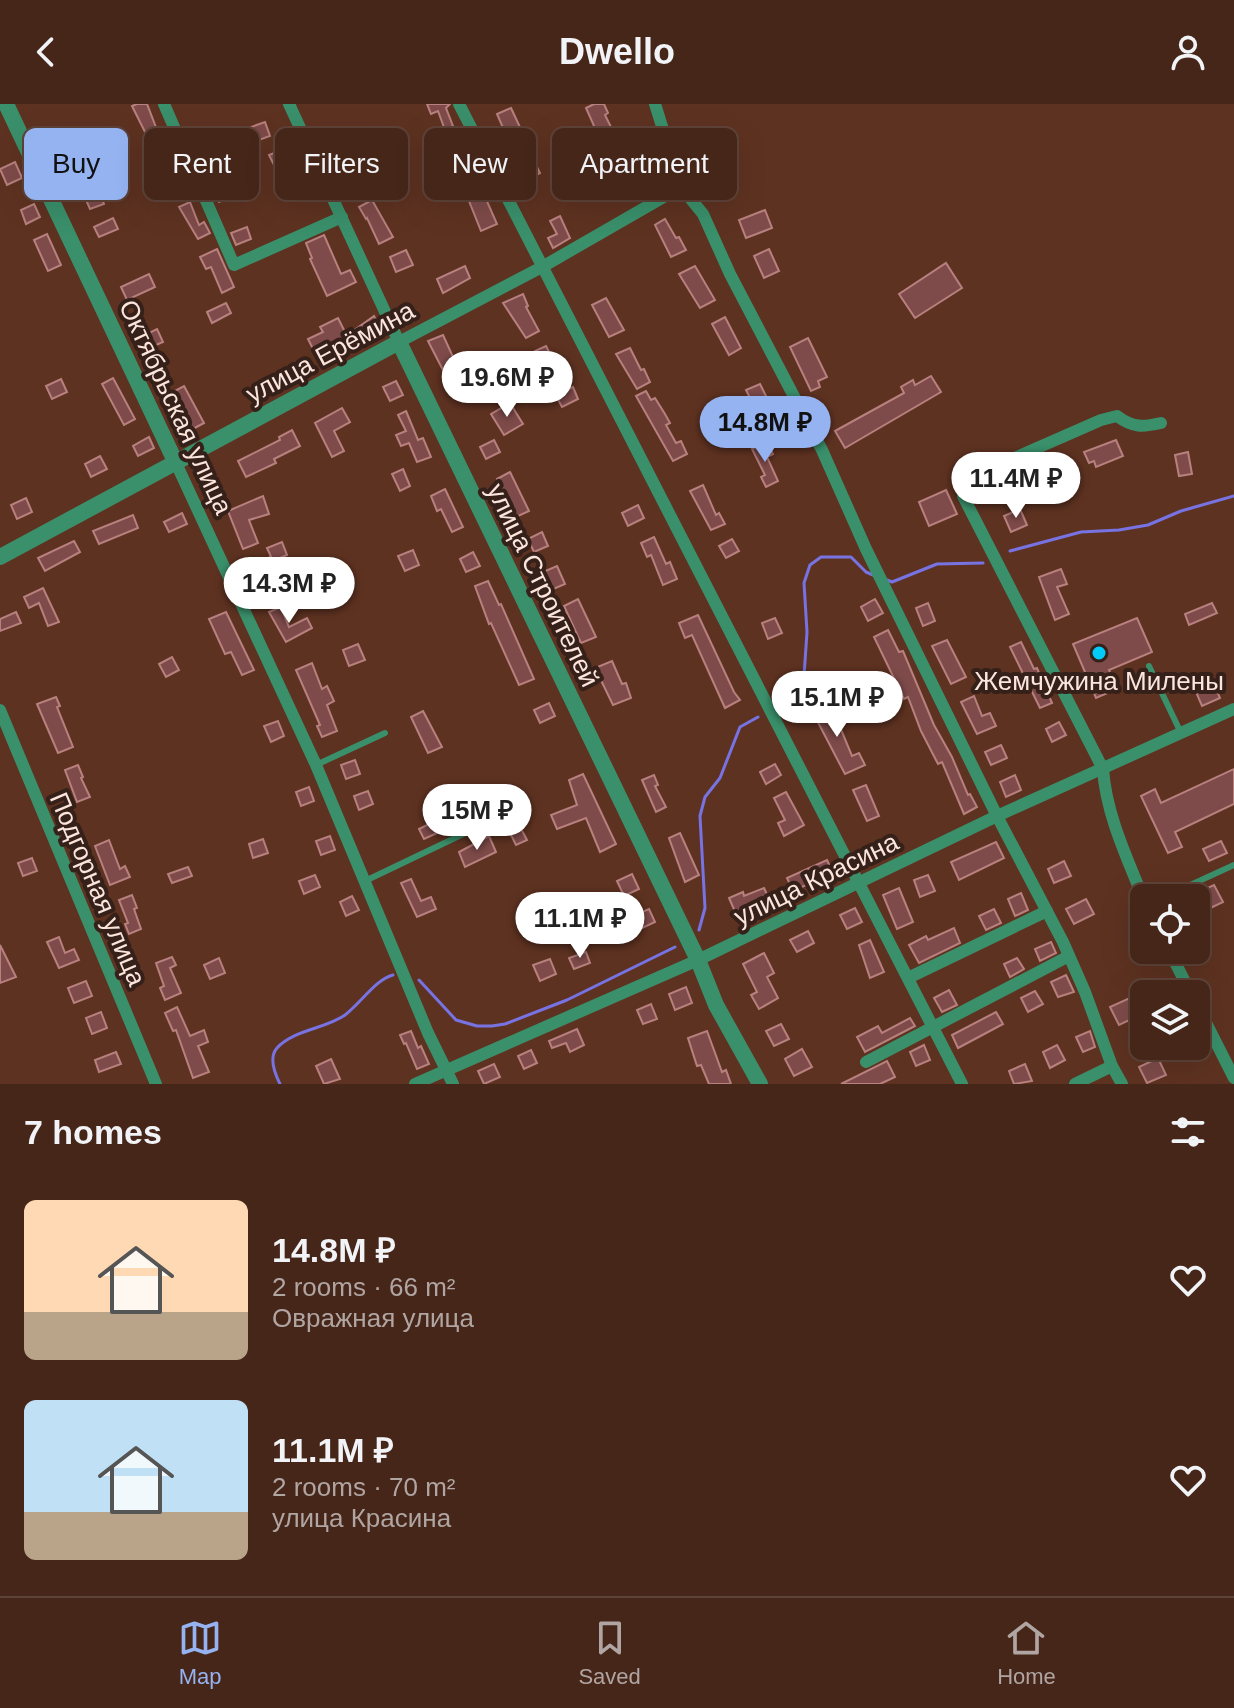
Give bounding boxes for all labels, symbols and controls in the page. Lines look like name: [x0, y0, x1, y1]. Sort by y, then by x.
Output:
icon: back: [24, 30, 68, 74]
icon: person: [1166, 30, 1210, 74]
text: Dwello: [559, 31, 675, 72]
chip: Buy: [24, 128, 128, 200]
chip: Rent: [144, 128, 259, 200]
chip: Filters: [275, 128, 408, 200]
chip: New: [424, 128, 536, 200]
chip: Apartment: [552, 128, 737, 200]
street label: Октябрьская улица: [113, 295, 239, 519]
street label: улица Ерёмина: [241, 295, 420, 409]
pin: 19.6M ₽: [433, 351, 581, 419]
text: 19.6M ₽: [460, 362, 554, 392]
pin: 14.8M ₽: [691, 396, 839, 464]
text: 14.8M ₽: [718, 407, 812, 437]
pin: 11.4M ₽: [942, 452, 1090, 520]
text: 11.4M ₽: [969, 463, 1063, 493]
street label: улица Строителей: [481, 479, 605, 691]
pin: 14.3M ₽: [215, 557, 363, 625]
text: 14.3M ₽: [242, 568, 336, 598]
marker: Жемчужина Милены: [1090, 644, 1108, 662]
place label: Жемчужина Милены: [974, 666, 1224, 696]
pin: 15.1M ₽: [763, 671, 911, 739]
text: 15.1M ₽: [790, 682, 884, 712]
pin: 15M ₽: [421, 784, 533, 852]
street label: Подгорная улица: [44, 788, 152, 991]
text: 15M ₽: [441, 795, 513, 825]
street label: улица Красина: [729, 826, 904, 932]
map controls: [1130, 884, 1210, 1060]
button: locate: [1130, 884, 1210, 964]
pin: 11.1M ₽: [506, 892, 654, 960]
text: 11.1M ₽: [533, 903, 627, 933]
button: layers: [1130, 980, 1210, 1060]
icon: filters: [1166, 1110, 1210, 1154]
text: 7 homes: [24, 1113, 162, 1151]
text: 14.8M ₽: [272, 1231, 396, 1269]
icon: home: [88, 1232, 184, 1328]
icon: heart: [1166, 1258, 1210, 1302]
text: 2 rooms · 66 m²: [272, 1272, 456, 1302]
text: Овражная улица: [272, 1303, 474, 1333]
text: 11.1M ₽: [272, 1431, 394, 1469]
icon: home: [88, 1432, 184, 1528]
icon: heart: [1166, 1458, 1210, 1502]
text: 2 rooms · 70 m²: [272, 1472, 456, 1502]
text: улица Красина: [272, 1503, 451, 1533]
tab: Map: [178, 1616, 222, 1690]
tab: Saved: [578, 1616, 641, 1690]
tab: Home: [997, 1616, 1056, 1690]

